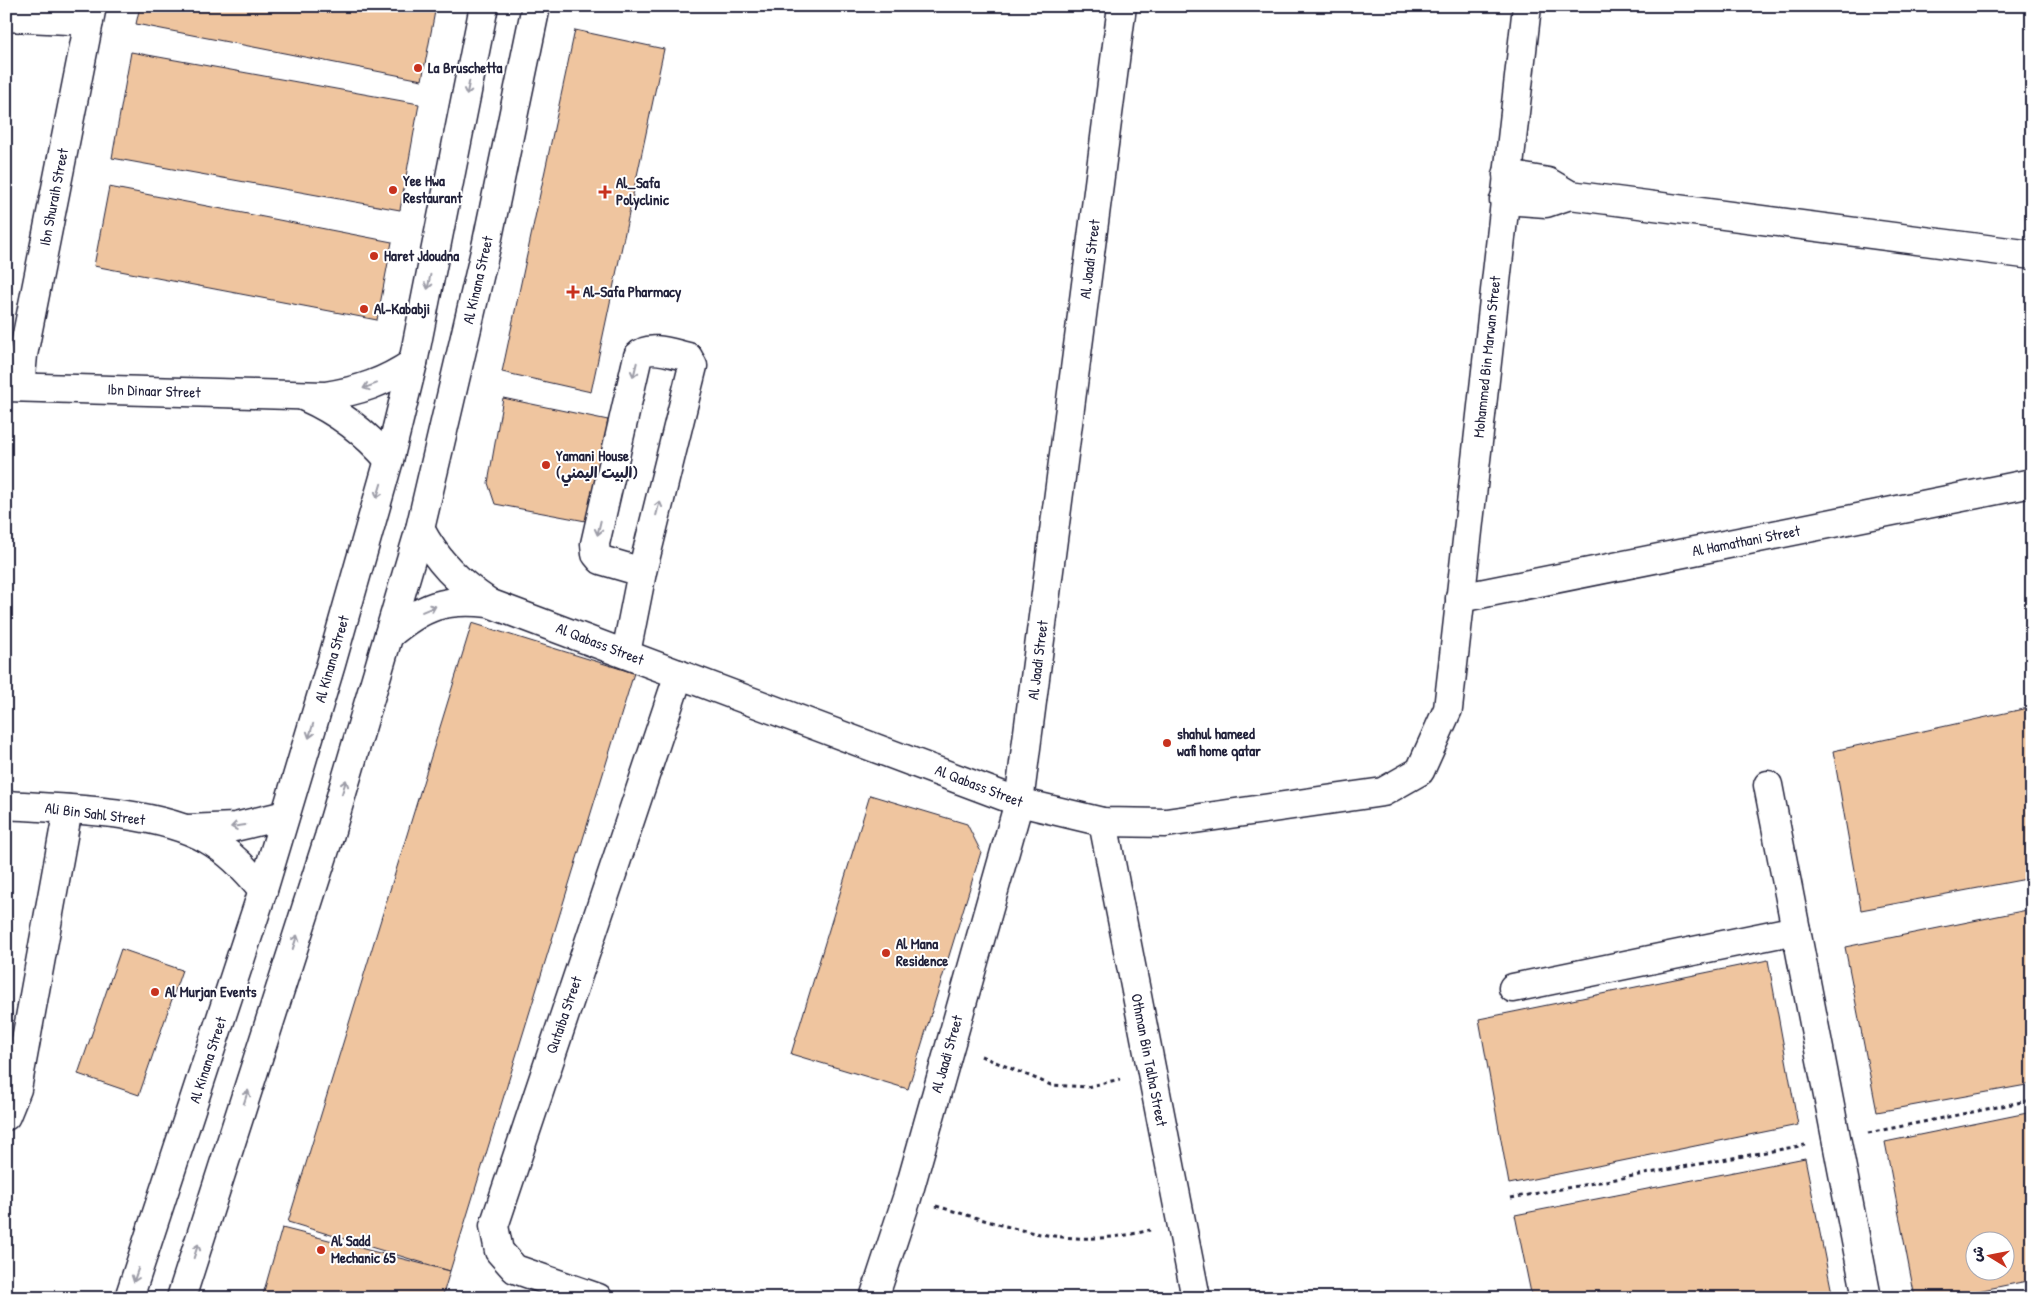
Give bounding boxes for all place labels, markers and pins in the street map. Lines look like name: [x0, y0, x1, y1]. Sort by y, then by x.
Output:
place label: La Bruschetta: [428, 57, 502, 78]
marker: La Bruschetta: [412, 62, 424, 74]
place label: Yee Hwa Restaurant: [403, 170, 463, 208]
place label: Al_Safa Polyclinic: [616, 172, 670, 211]
marker: Yee Hwa Restaurant: [387, 184, 399, 196]
marker: Al_Safa Polyclinic: [598, 185, 612, 199]
place label: Haret Jdoudna: [384, 245, 459, 266]
marker: Haret Jdoudna: [368, 250, 380, 262]
place label: Al-Safa Pharmacy: [583, 281, 682, 303]
marker: Al-Safa Pharmacy: [567, 286, 579, 298]
place label: Al-Kababji: [374, 298, 430, 319]
marker: Al-Kababji: [358, 303, 370, 315]
place label: Yamani House (البيت اليمني): [556, 445, 638, 487]
marker: Yamani House (البيت اليمني): [540, 459, 552, 471]
place label: shahul hameed wafi home qatar: [1177, 723, 1261, 762]
marker: shahul hameed wafi home qatar: [1161, 737, 1173, 749]
place label: Al Mana Residence: [896, 933, 948, 971]
marker: Al Mana Residence: [880, 947, 892, 959]
place label: Al Murjan Events: [165, 981, 257, 1002]
marker: Al Murjan Events: [149, 986, 161, 998]
place label: Al Sadd Mechanic 65: [331, 1230, 396, 1268]
marker: Al Sadd Mechanic 65: [315, 1244, 327, 1256]

